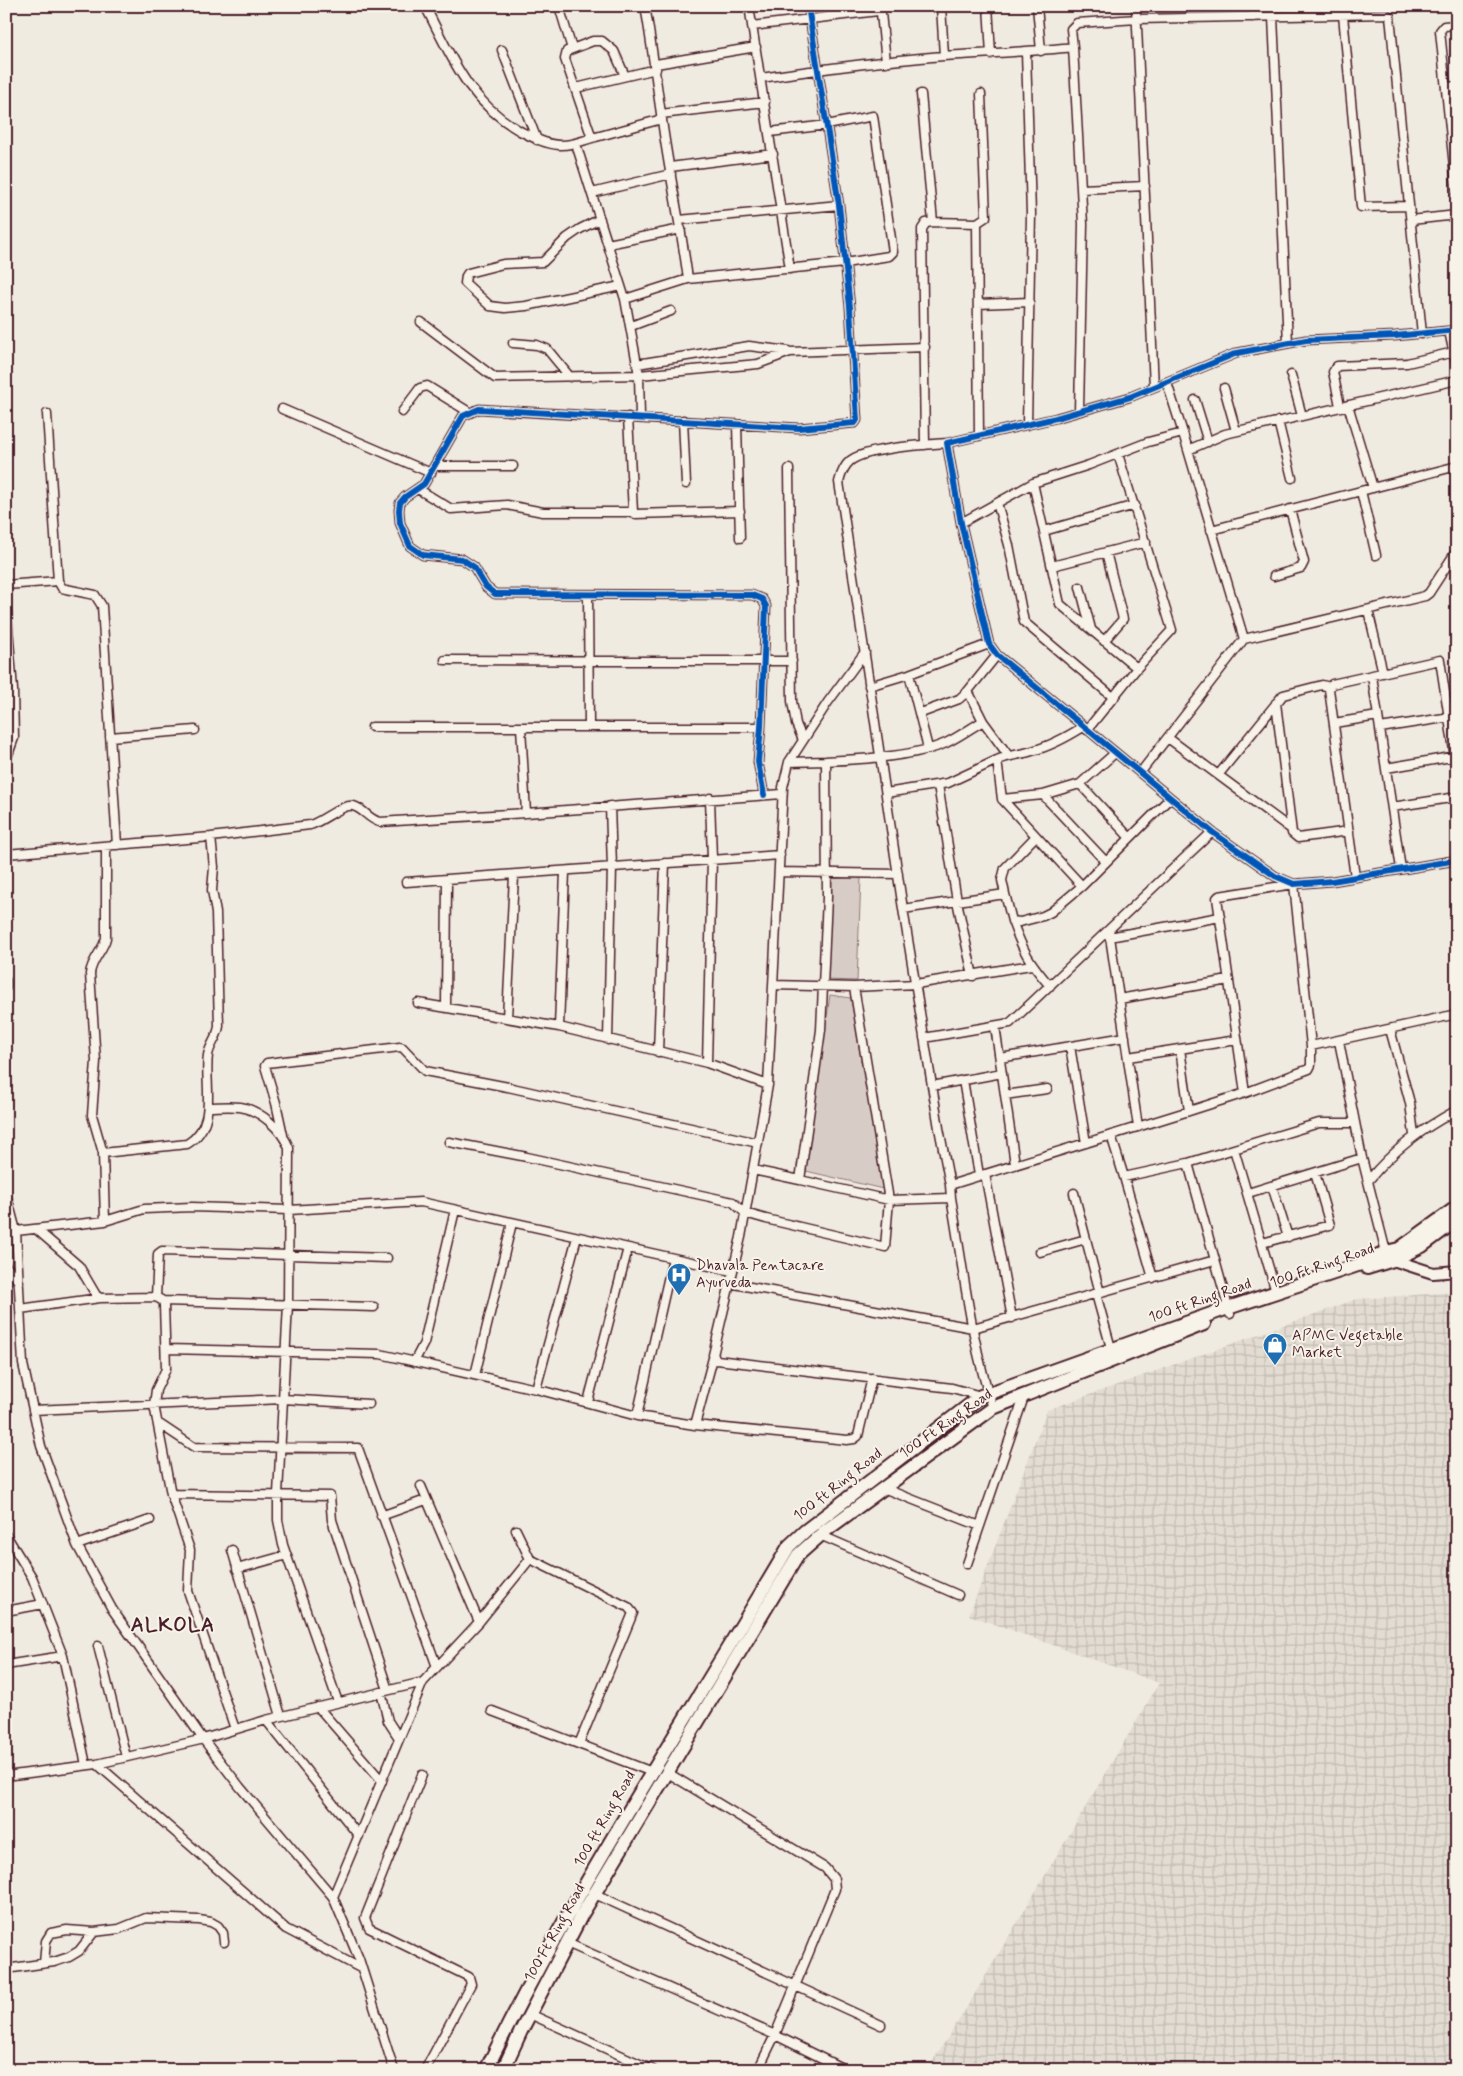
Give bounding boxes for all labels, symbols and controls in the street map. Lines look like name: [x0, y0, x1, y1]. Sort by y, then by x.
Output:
street label: 100 Ft Ring Road: [1267, 1239, 1377, 1294]
place label: Dhavala Pentacare Ayurveda: [696, 1256, 824, 1293]
hospital icon: Dhavala Pentacare Ayurveda: [666, 1262, 692, 1296]
street label: 100 ft Ring Road: [1146, 1274, 1255, 1329]
place label: APMC Vegetable Market: [1292, 1326, 1403, 1363]
shop icon: APMC Vegetable Market: [1262, 1332, 1288, 1366]
street label: 100 Ft Ring Road: [896, 1384, 997, 1464]
street label: 100 ft Ring Road: [789, 1444, 887, 1527]
district label: ALKOLA: [131, 1612, 215, 1639]
street label: 100 ft Ring Road: [569, 1767, 642, 1871]
street label: 100 Ft Ring Road: [520, 1880, 591, 1986]

